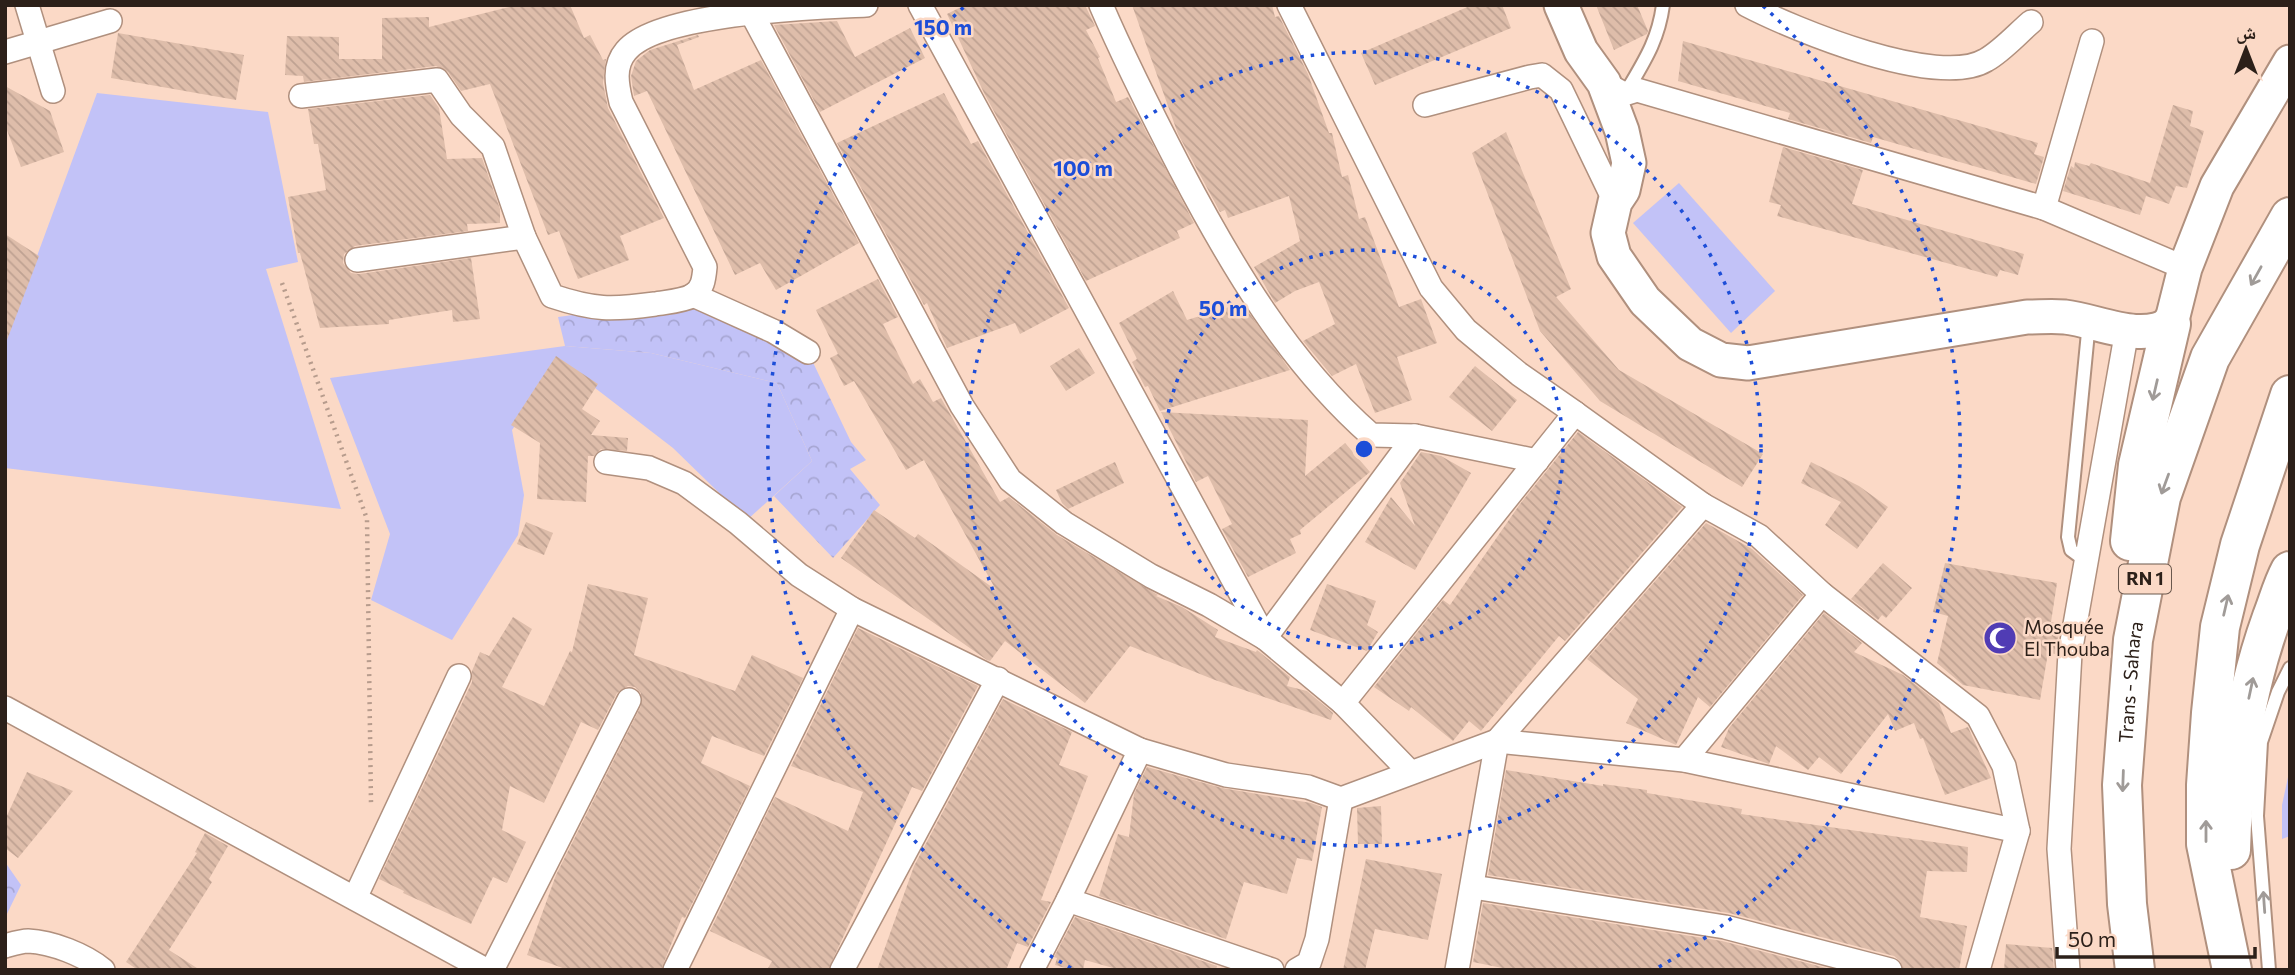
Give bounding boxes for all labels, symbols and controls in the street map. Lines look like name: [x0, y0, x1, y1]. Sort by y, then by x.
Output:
text: 150 m: [914, 14, 972, 39]
north arrow: [2211, 14, 2281, 84]
text: ش: [2236, 20, 2256, 44]
text: 100 m: [1053, 155, 1113, 180]
one-way arrow: [2249, 266, 2263, 286]
text: 50 m: [1199, 295, 1247, 320]
one-way arrow: [2148, 378, 2161, 401]
centre of rings: [1352, 437, 1376, 461]
one-way arrow: [2158, 473, 2170, 495]
road number: RN 1: [2119, 564, 2171, 594]
one-way arrow: [2220, 594, 2233, 616]
place label: Mosquée El Thouba: [2024, 615, 2110, 660]
mosque icon: Mosquée El Thouba: [1981, 619, 2019, 657]
street label: Trans - Sahara: [2113, 619, 2147, 744]
one-way arrow: [2244, 677, 2258, 700]
one-way arrow: [2116, 769, 2129, 792]
one-way arrow: [2199, 819, 2213, 842]
one-way arrow: [2258, 890, 2271, 913]
scale bar: [2057, 916, 2255, 960]
text: 50 m: [2068, 926, 2116, 951]

